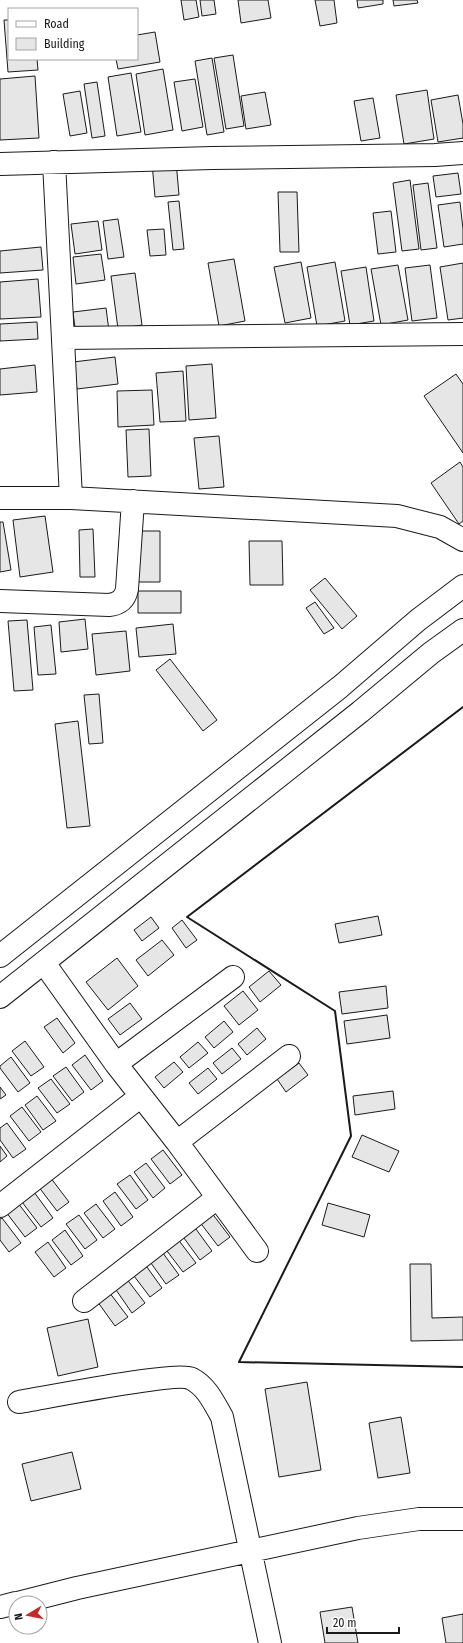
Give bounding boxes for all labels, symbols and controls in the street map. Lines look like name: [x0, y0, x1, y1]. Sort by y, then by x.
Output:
legend: [8, 8, 138, 60]
text: Road: [44, 17, 69, 31]
text: Building: [44, 37, 85, 51]
north arrow: [8, 1595, 48, 1635]
scale bar: [327, 1609, 399, 1635]
text: N: [12, 1612, 26, 1621]
text: 20 m: [333, 1616, 357, 1630]

